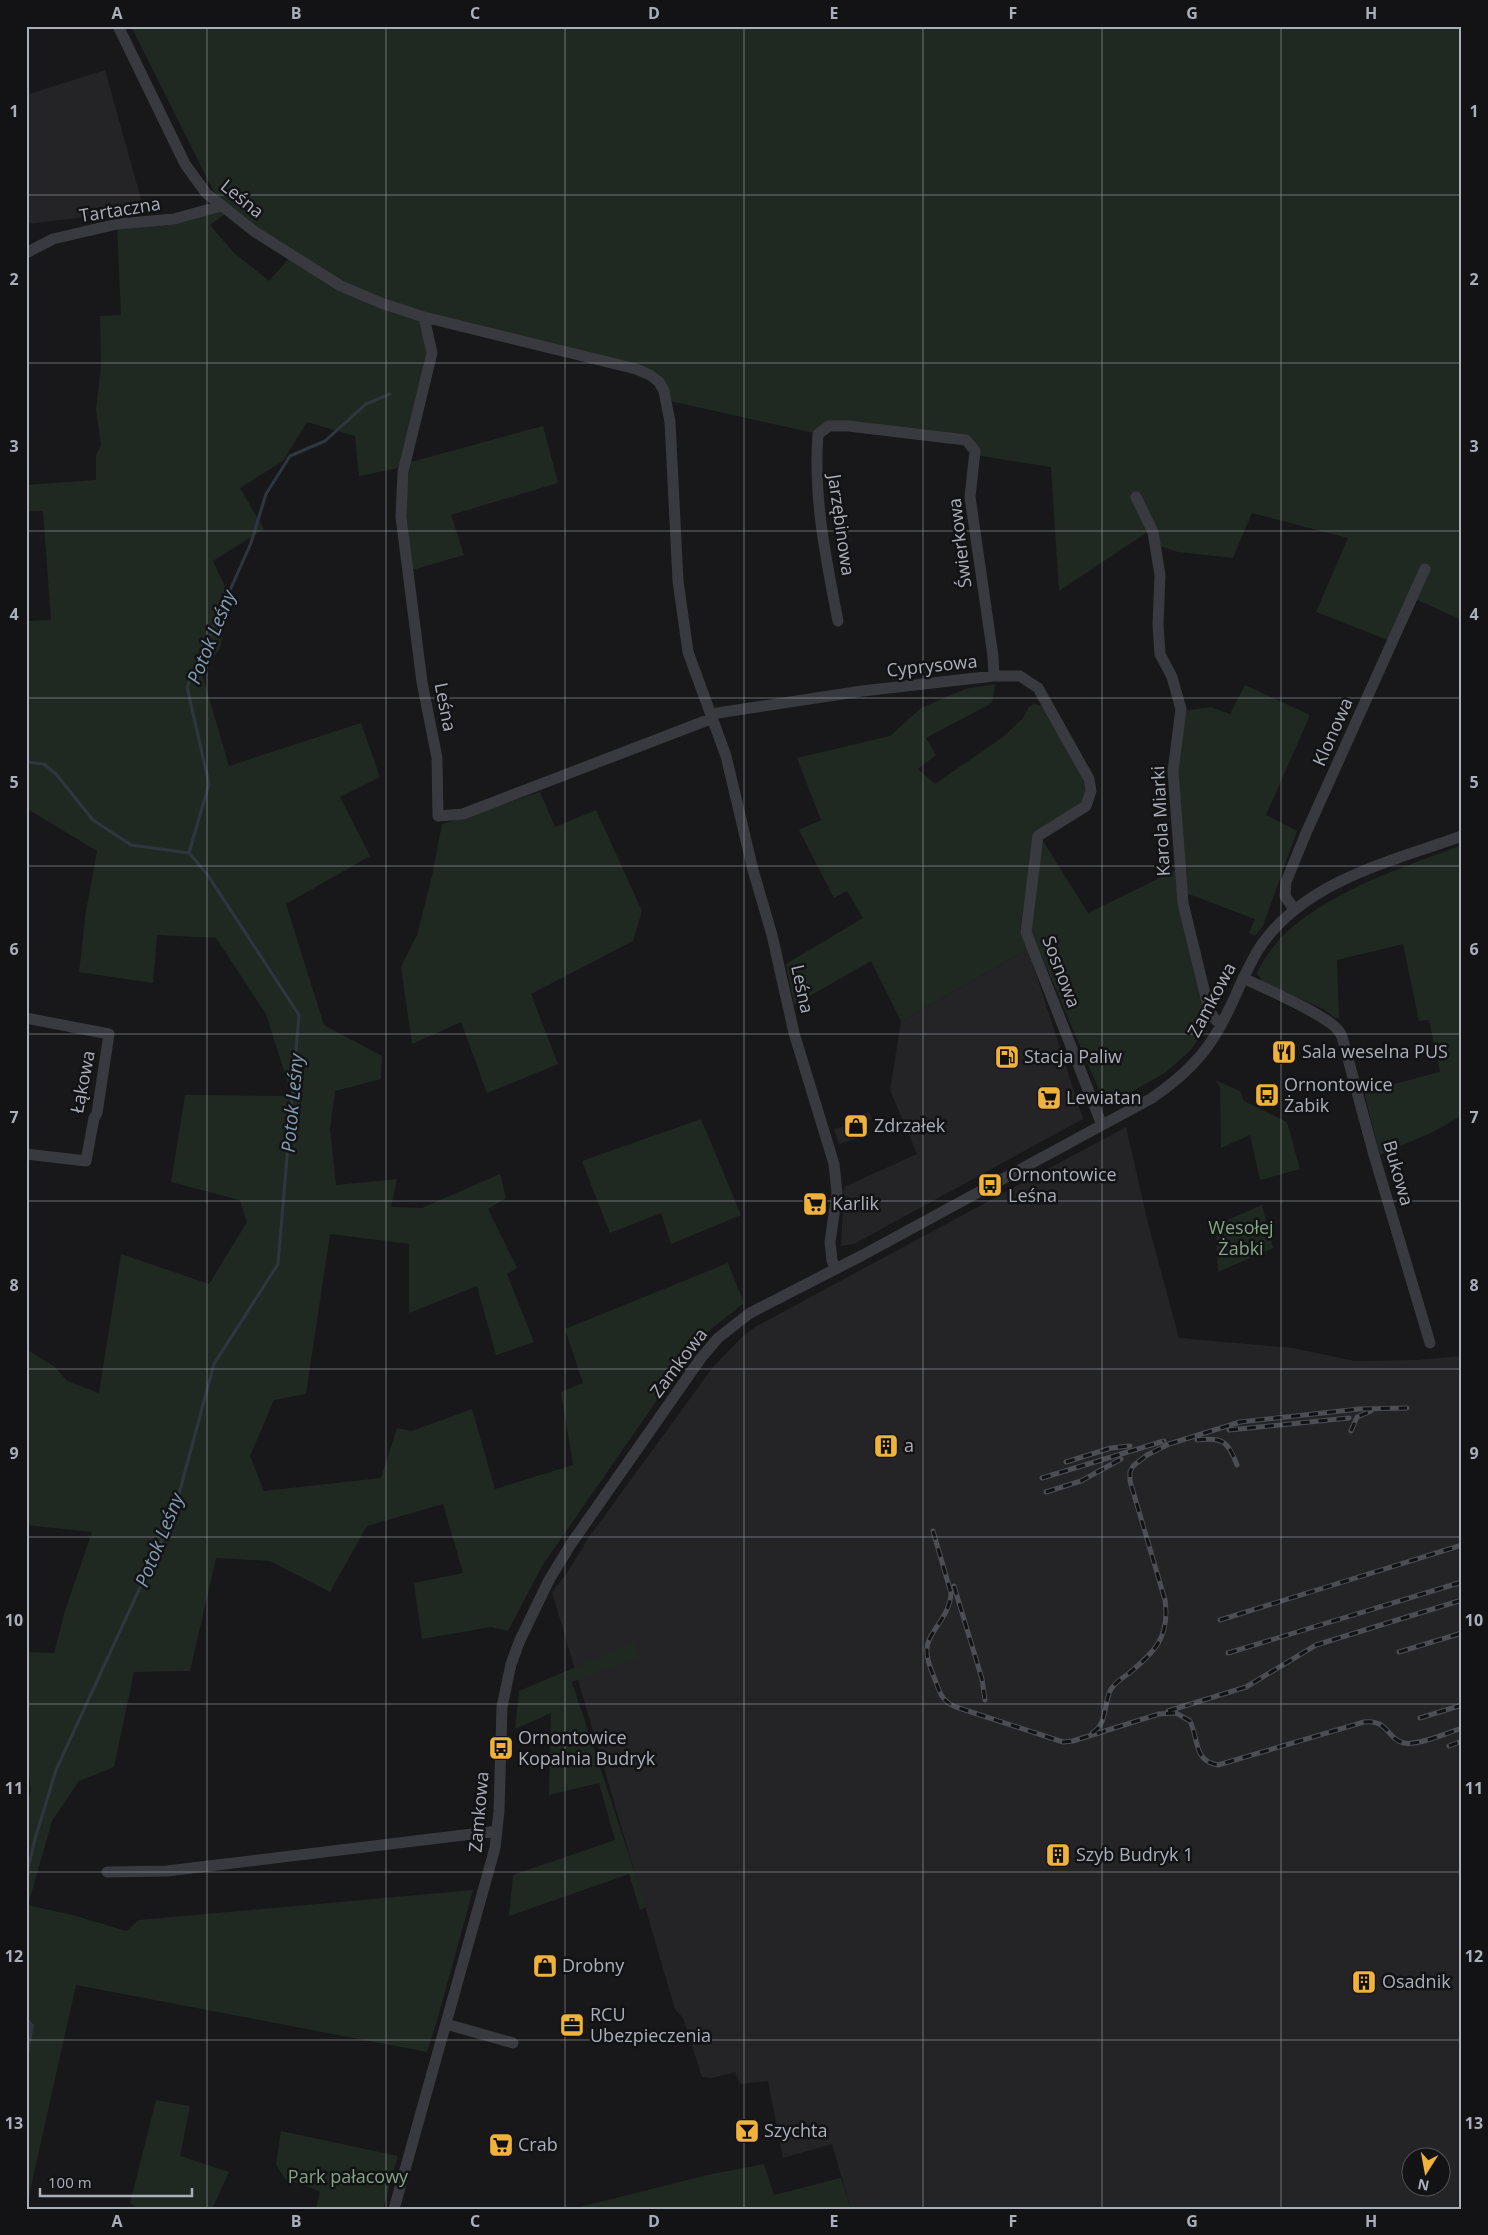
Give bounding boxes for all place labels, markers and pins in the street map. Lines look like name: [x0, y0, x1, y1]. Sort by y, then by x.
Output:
restaurant icon: Sala weselna PUS: [1271, 1039, 1297, 1065]
place label: Sala weselna PUS: [1302, 1039, 1448, 1063]
fuel station icon: Stacja Paliw: [994, 1044, 1020, 1070]
place label: Stacja Paliw: [1024, 1044, 1122, 1068]
place label: Ornontowice Żabik: [1284, 1072, 1393, 1117]
bus stop icon: Ornontowice Żabik: [1254, 1082, 1280, 1108]
supermarket icon: Lewiatan: [1036, 1085, 1062, 1111]
place label: Lewiatan: [1066, 1085, 1141, 1109]
shop icon: Zdrzałek: [843, 1113, 869, 1139]
place label: Zdrzałek: [874, 1113, 946, 1137]
place label: Ornontowice Leśna: [1008, 1162, 1117, 1207]
bus stop icon: Ornontowice Leśna: [977, 1172, 1003, 1198]
supermarket icon: Karlik: [802, 1191, 828, 1217]
place label: Karlik: [832, 1191, 879, 1215]
building icon: a: [873, 1433, 899, 1459]
place label: a: [904, 1433, 914, 1457]
place label: Ornontowice Kopalnia Budryk: [518, 1725, 656, 1770]
bus stop icon: Ornontowice Kopalnia Budryk: [488, 1735, 514, 1761]
building icon: Szyb Budryk 1: [1045, 1842, 1071, 1868]
place label: Szyb Budryk 1: [1076, 1842, 1194, 1866]
shop icon: Drobny: [532, 1953, 558, 1979]
place label: Drobny: [562, 1953, 625, 1977]
building icon: Osadnik: [1351, 1969, 1377, 1995]
place label: Osadnik: [1382, 1969, 1451, 1993]
place label: RCU Ubezpieczenia: [590, 2002, 711, 2047]
office icon: RCU Ubezpieczenia: [559, 2012, 585, 2038]
bar icon: Szychta: [734, 2118, 760, 2144]
place label: Szychta: [764, 2118, 827, 2142]
supermarket icon: Crab: [488, 2132, 514, 2158]
place label: Crab: [518, 2132, 558, 2156]

